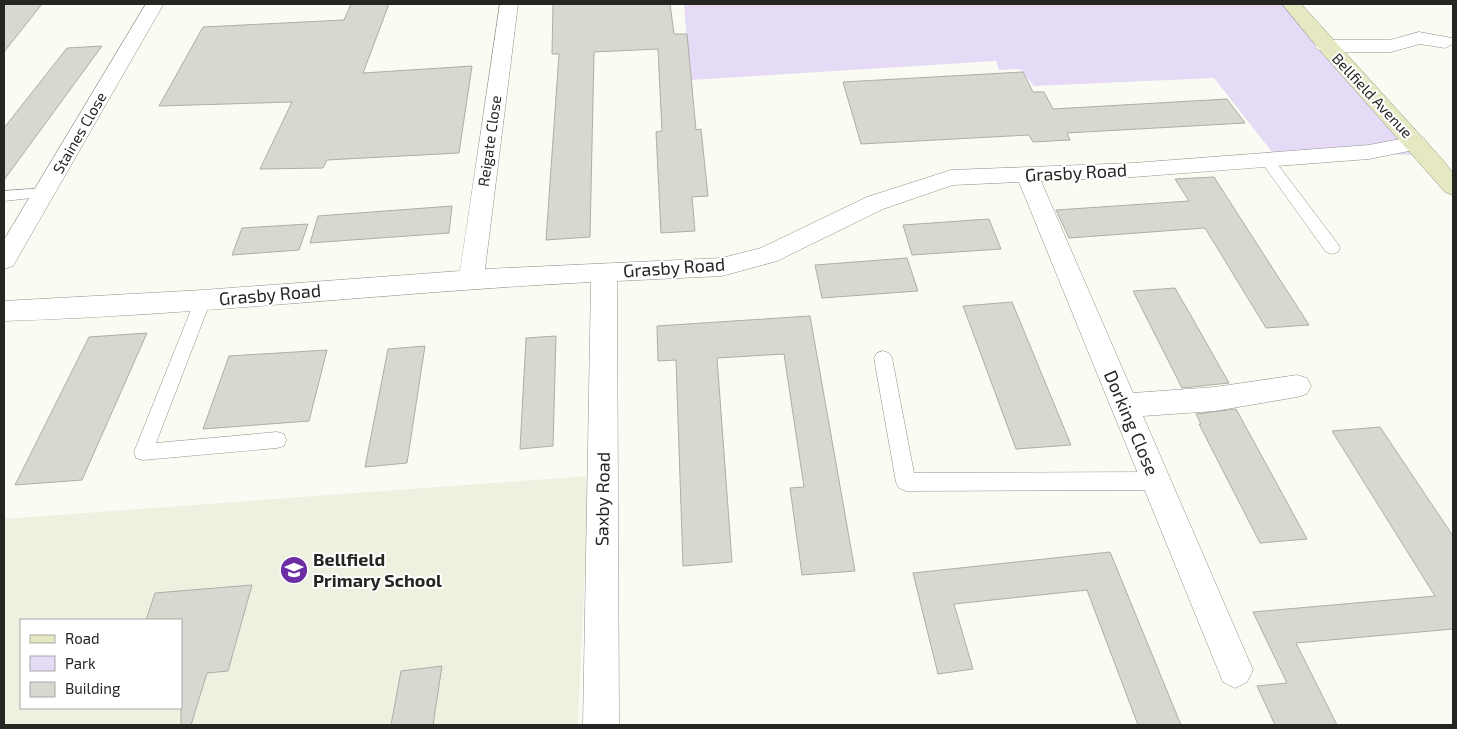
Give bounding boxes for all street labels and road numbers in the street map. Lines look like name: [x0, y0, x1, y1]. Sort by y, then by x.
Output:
street label: Bellfield Avenue: [1329, 49, 1417, 142]
street label: Staines Close: [49, 89, 110, 176]
street label: Reigate Close: [474, 94, 504, 188]
street label: Grasby Road: [1024, 158, 1128, 186]
street label: Grasby Road: [622, 252, 726, 282]
street label: Grasby Road: [218, 279, 322, 309]
street label: Dorking Close: [1100, 367, 1164, 479]
street label: Saxby Road: [590, 452, 614, 546]

